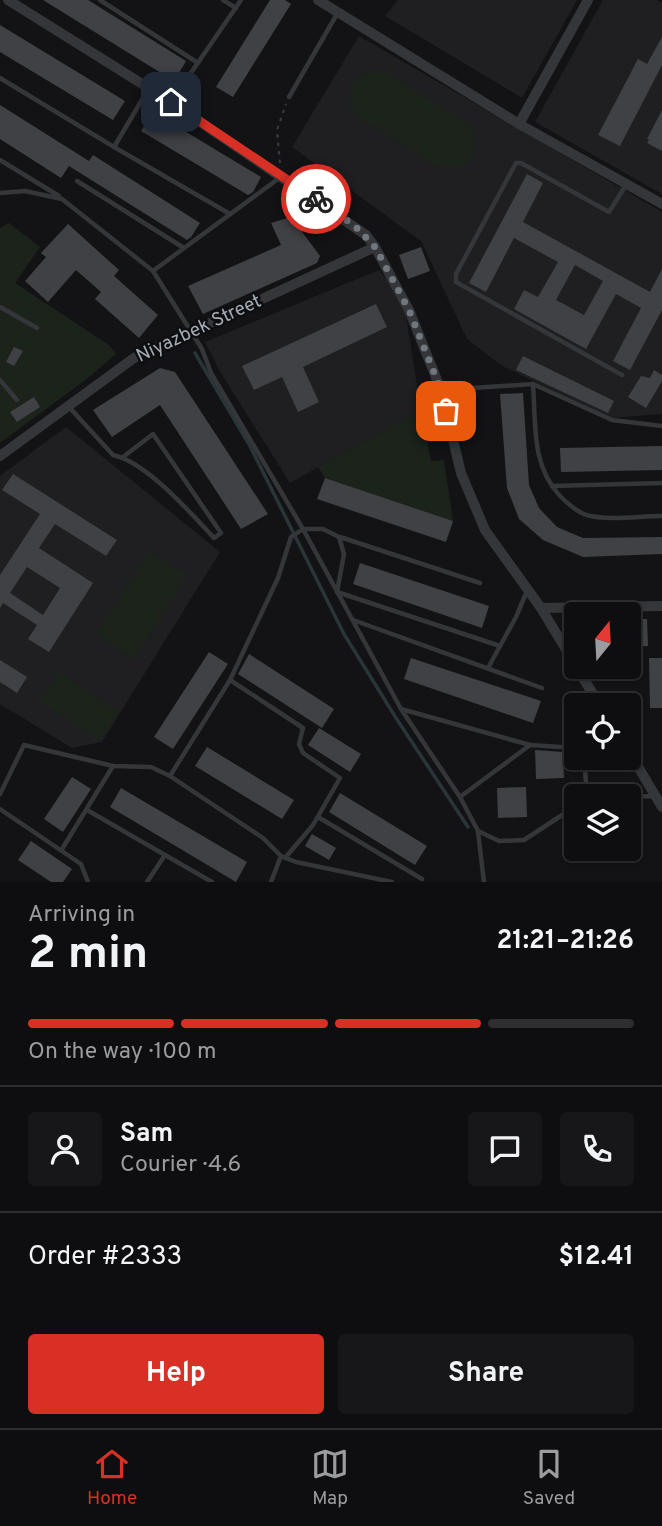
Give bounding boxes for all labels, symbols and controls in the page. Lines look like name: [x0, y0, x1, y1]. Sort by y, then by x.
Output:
pin: [141, 72, 201, 132]
icon: home: [152, 83, 190, 121]
courier: [281, 164, 351, 234]
icon: bike: [297, 180, 335, 218]
street label: Niyazbek Street: [132, 289, 266, 369]
pin: [416, 381, 476, 441]
icon: bag: [427, 392, 465, 430]
north arrow: [564, 602, 640, 679]
map controls: [564, 602, 641, 861]
button: locate: [564, 693, 641, 770]
button: layers: [564, 784, 641, 861]
text: Arriving in: [28, 901, 135, 930]
text: 21:21–21:26: [496, 925, 634, 958]
text: 2 min: [28, 926, 148, 985]
text: On the way · 100 m: [28, 1038, 217, 1067]
button: person: [28, 1112, 102, 1186]
button: chat: [468, 1112, 542, 1186]
button: phone: [560, 1112, 634, 1186]
text: Sam: [120, 1118, 173, 1151]
text: Courier · 4.6: [120, 1151, 241, 1180]
text: Order #2333: [28, 1241, 182, 1274]
text: $12.41: [559, 1241, 634, 1274]
button: Help: [28, 1334, 324, 1414]
button: Share: [338, 1334, 634, 1414]
tab: Home: [87, 1445, 137, 1511]
tab: Map: [311, 1445, 349, 1511]
tab: Saved: [523, 1445, 575, 1511]

